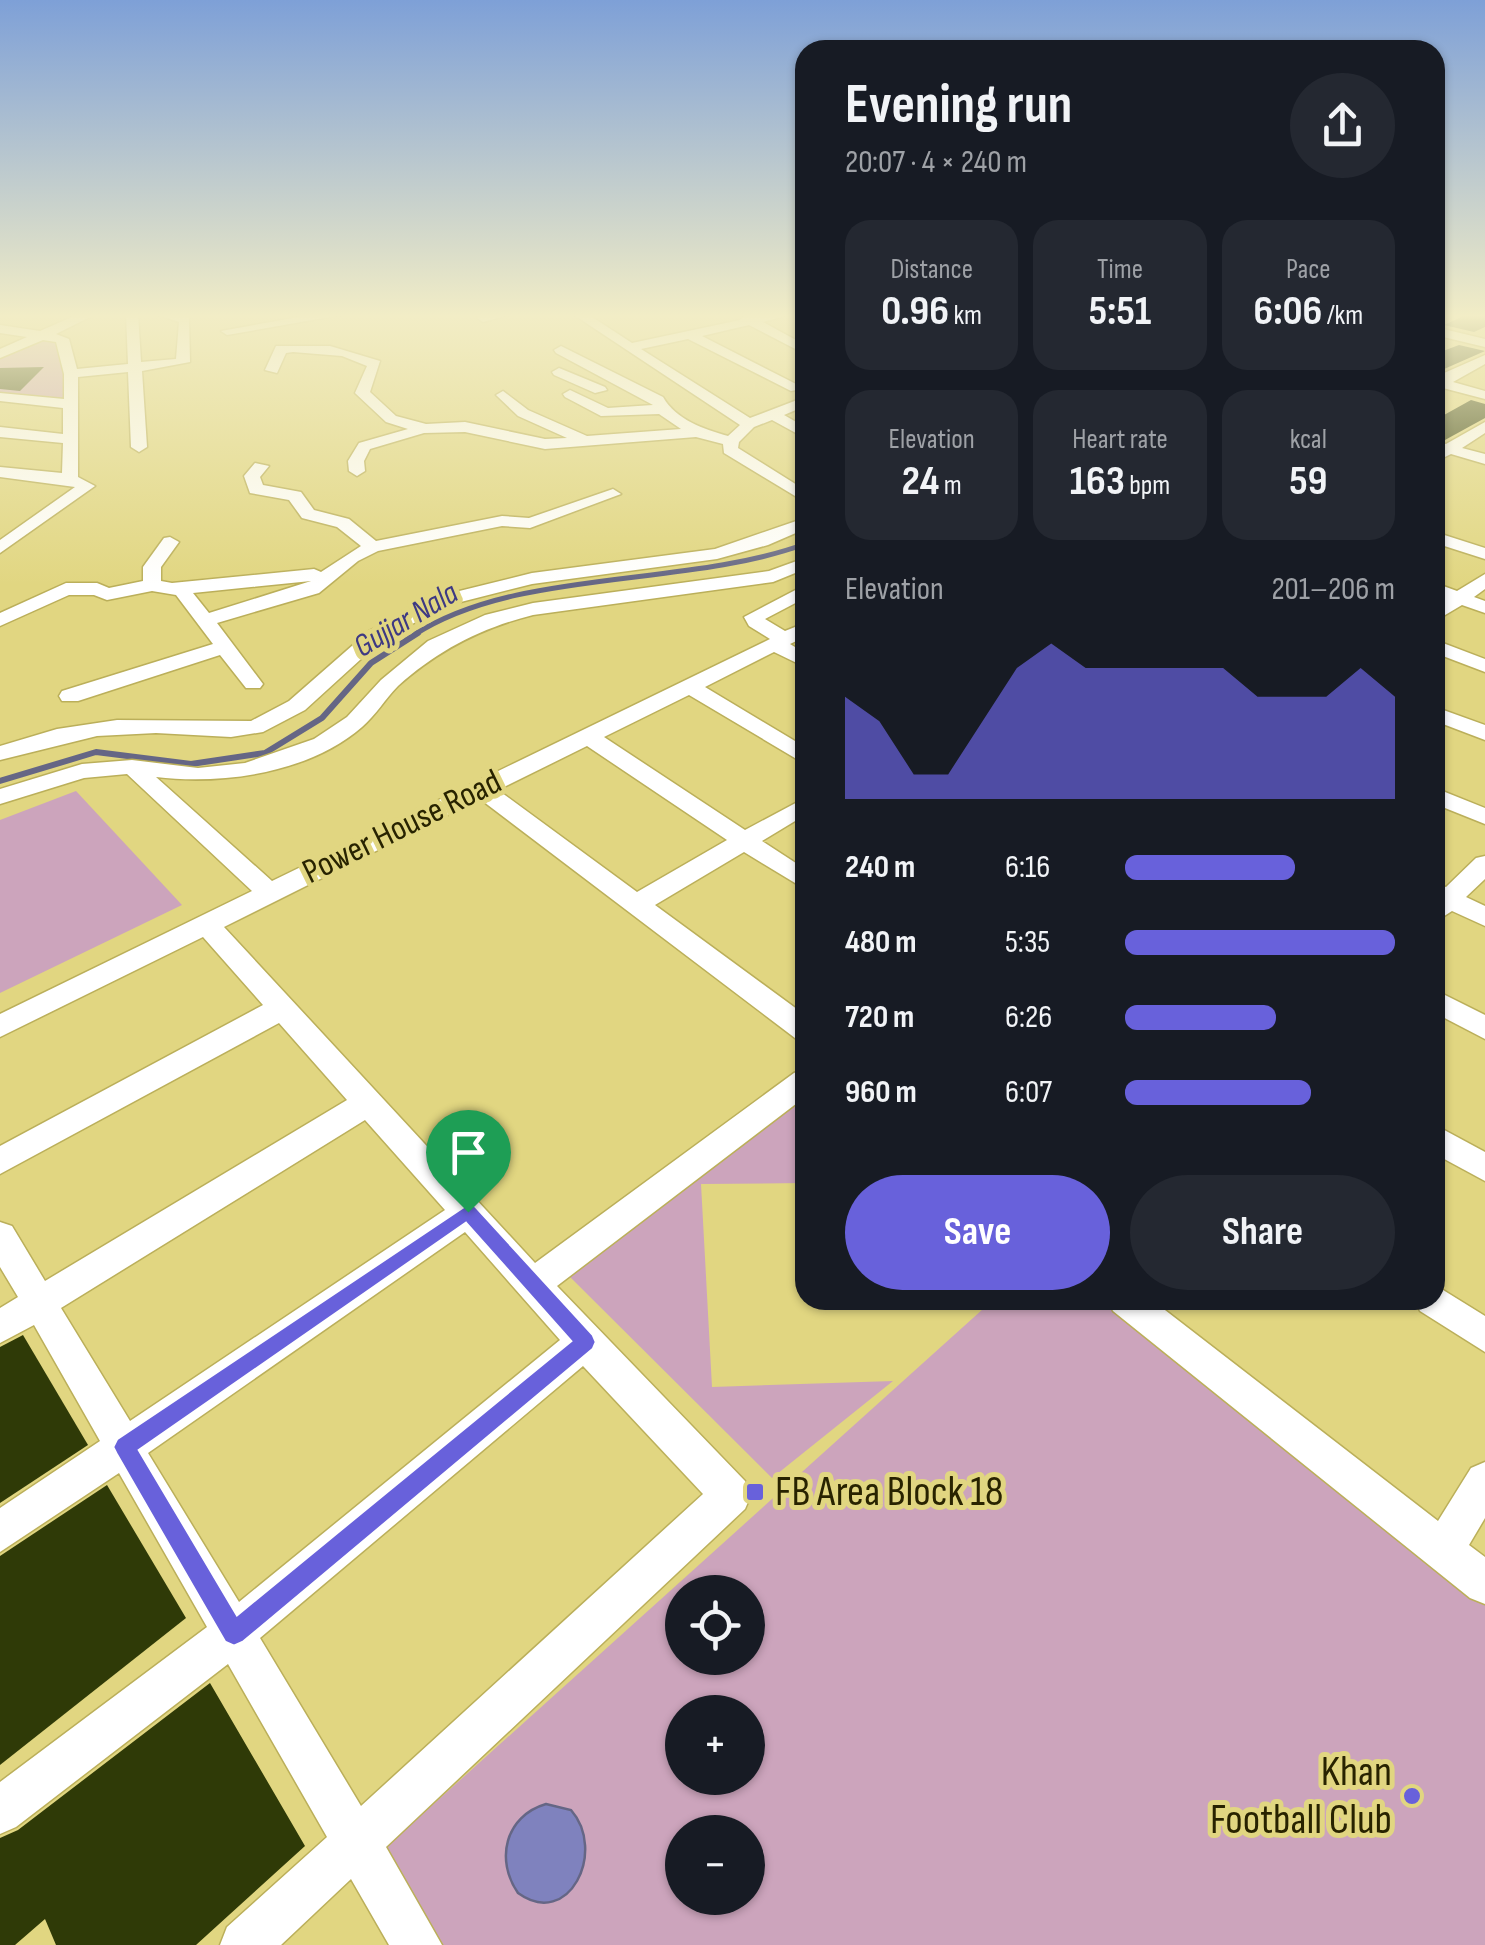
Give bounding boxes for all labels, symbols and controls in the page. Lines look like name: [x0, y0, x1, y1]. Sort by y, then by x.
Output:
text: Evening run: [845, 72, 1072, 139]
button: share: [1290, 73, 1395, 178]
text: 20:07 · 4 × 240 m: [845, 143, 1027, 182]
text: Distance: [890, 253, 973, 286]
text: Time: [1097, 253, 1143, 286]
text: Pace: [1286, 253, 1331, 286]
text: 0.96: [881, 286, 949, 337]
text: 5:51: [1089, 286, 1151, 337]
text: 6:06: [1253, 286, 1322, 337]
text: km: [949, 299, 982, 332]
text: /km: [1322, 299, 1363, 332]
text: Elevation: [888, 423, 975, 456]
text: Heart rate: [1072, 423, 1168, 456]
text: kcal: [1290, 423, 1327, 456]
text: 24: [902, 456, 939, 507]
text: 163: [1070, 456, 1125, 507]
text: 59: [1289, 456, 1328, 507]
text: m: [939, 469, 962, 502]
text: bpm: [1125, 469, 1170, 502]
text: Elevation: [845, 570, 944, 609]
text: 201–206 m: [1271, 570, 1395, 609]
water label: Gujjar Nala: [347, 574, 465, 666]
street label: Power House Road: [296, 760, 508, 894]
text: 240 m: [845, 848, 915, 887]
text: 6:16: [1005, 848, 1050, 887]
text: 480 m: [845, 923, 916, 962]
text: 5:35: [1005, 923, 1050, 962]
text: 720 m: [845, 998, 914, 1037]
text: 6:26: [1005, 998, 1052, 1037]
text: 960 m: [845, 1073, 917, 1112]
text: 6:07: [1005, 1073, 1052, 1112]
pin: [426, 1110, 511, 1213]
icon: arrive: [441, 1125, 496, 1180]
button: Save: [845, 1175, 1110, 1290]
button: Share: [1130, 1175, 1395, 1290]
place label: FB Area Block 18: [775, 1467, 1003, 1518]
marker: FB Area Block 18: [744, 1481, 766, 1503]
map controls: [665, 1575, 765, 1915]
button: locate: [665, 1575, 765, 1675]
button: +: [665, 1695, 765, 1795]
place label: Khan Football Club: [1210, 1747, 1392, 1846]
marker: Khan Football Club: [1401, 1785, 1423, 1807]
button: −: [665, 1815, 765, 1915]

